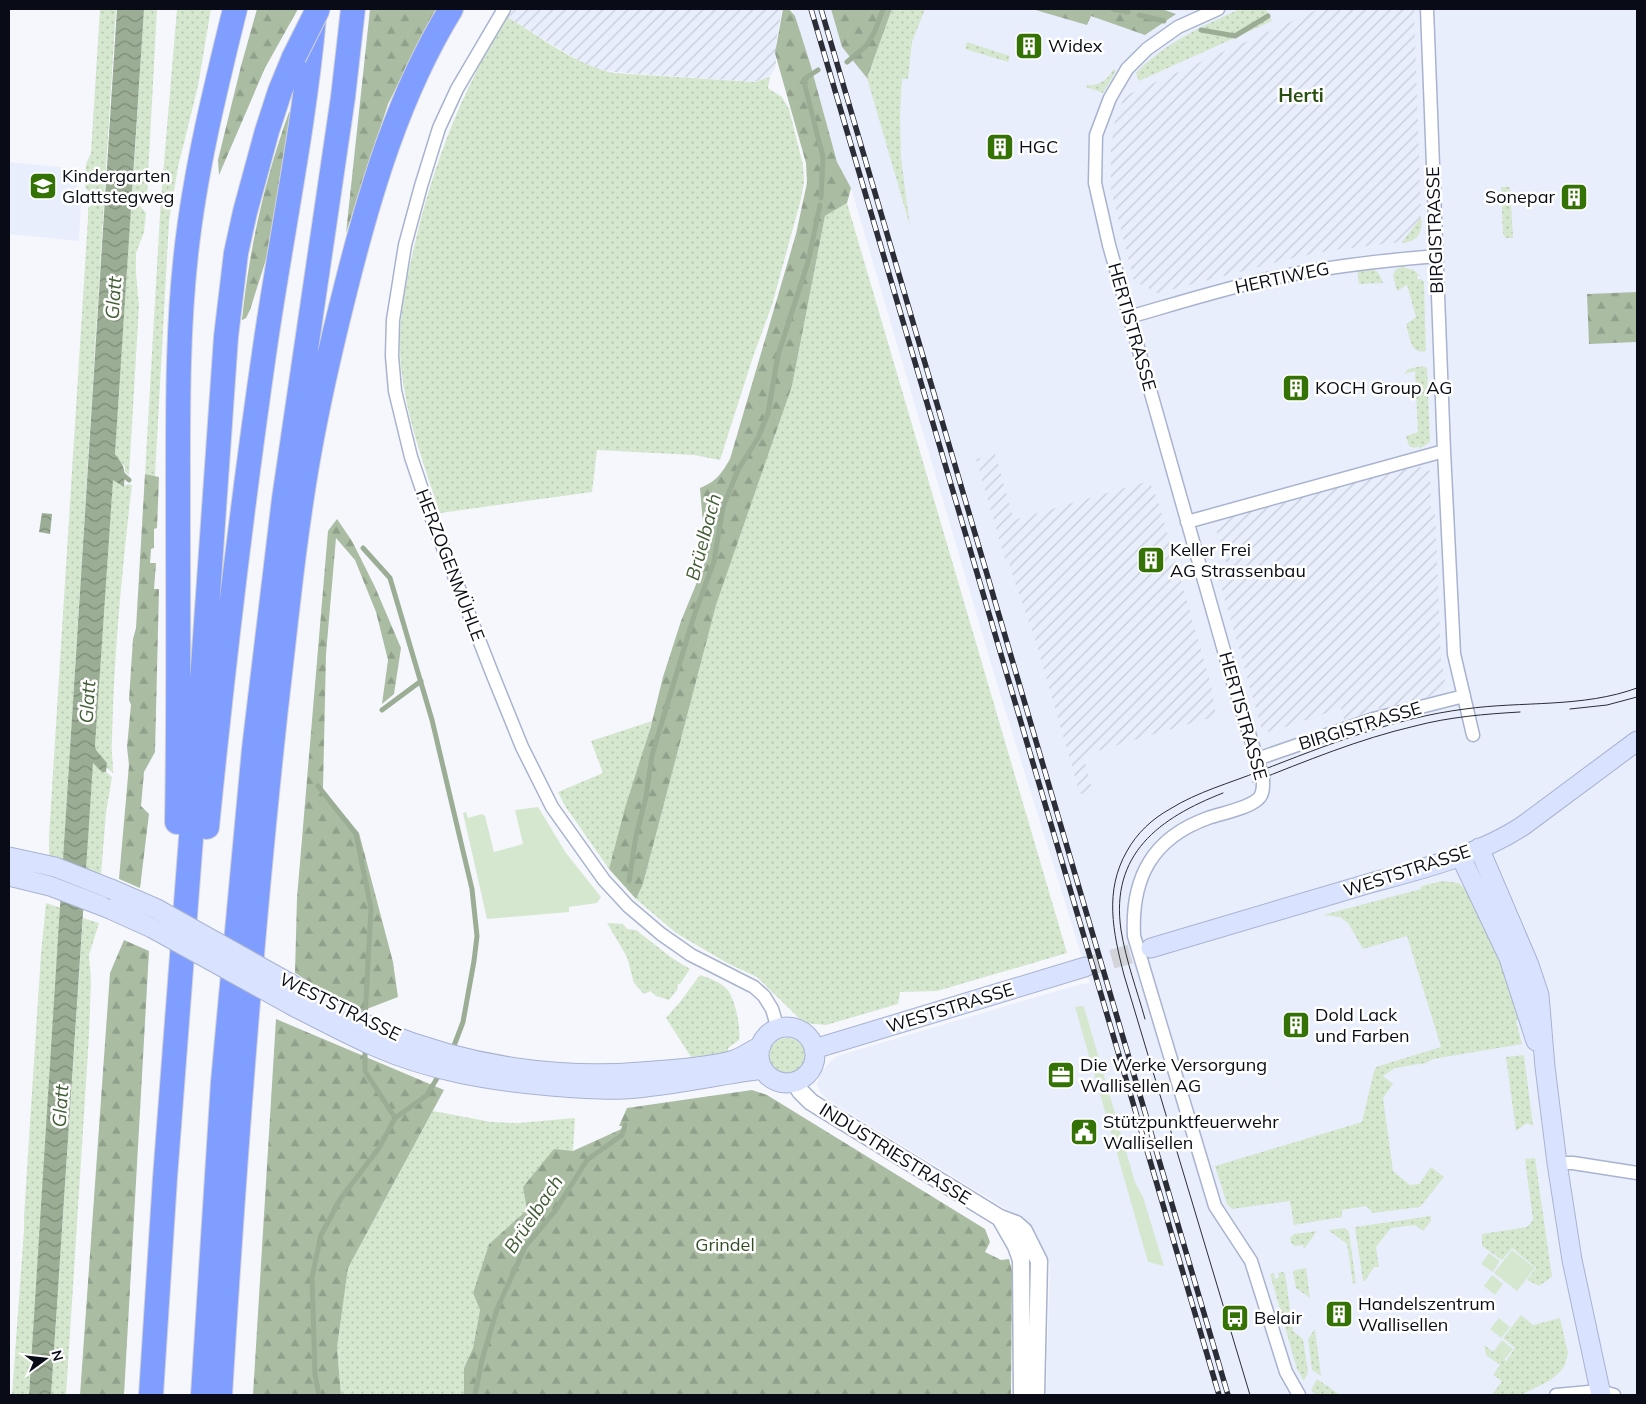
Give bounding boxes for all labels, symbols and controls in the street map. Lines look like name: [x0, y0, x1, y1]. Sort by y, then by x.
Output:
building icon: Widex: [1014, 31, 1044, 61]
place label: Widex: [1048, 34, 1103, 57]
district label: Herti: [1278, 83, 1324, 107]
building icon: HGC: [985, 132, 1015, 162]
place label: HGC: [1019, 135, 1058, 158]
place label: Kindergarten Glattstegweg: [62, 164, 174, 208]
street label: BIRGISTRASSE: [1421, 166, 1448, 294]
school or university icon: Kindergarten Glattstegweg: [28, 171, 58, 201]
building icon: Sonepar: [1559, 182, 1589, 212]
place label: Sonepar: [1485, 185, 1555, 208]
street label: HERTIWEG: [1233, 256, 1331, 299]
street label: HERTISTRASSE: [1103, 260, 1162, 394]
water label: Glatt: [100, 274, 127, 320]
building icon: KOCH Group AG: [1281, 373, 1311, 403]
place label: KOCH Group AG: [1315, 376, 1453, 399]
street label: HERZOGENMÜHLE: [411, 485, 490, 644]
water label: Brüelbach: [680, 491, 726, 583]
place label: Keller Frei AG Strassenbau: [1170, 538, 1306, 582]
building icon: Keller Frei AG Strassenbau: [1136, 545, 1166, 575]
street label: HERTISTRASSE: [1214, 649, 1273, 783]
water label: Glatt: [74, 678, 101, 724]
street label: BIRGISTRASSE: [1296, 696, 1424, 755]
street label: WESTSTRASSE: [1341, 839, 1473, 902]
street label: WESTSTRASSE: [276, 967, 405, 1046]
street label: WESTSTRASSE: [883, 977, 1016, 1038]
place label: Dold Lack und Farben: [1315, 1003, 1410, 1047]
building icon: Dold Lack und Farben: [1281, 1010, 1311, 1040]
place label: Die Werke Versorgung Wallisellen AG: [1080, 1053, 1267, 1097]
office icon: Die Werke Versorgung Wallisellen AG: [1046, 1060, 1076, 1090]
water label: Glatt: [47, 1082, 74, 1128]
street label: INDUSTRIESTRASSE: [815, 1098, 975, 1209]
place label: Stützpunktfeuerwehr Wallisellen: [1103, 1110, 1279, 1154]
public building icon: Stützpunktfeuerwehr Wallisellen: [1069, 1117, 1099, 1147]
water label: Brüelbach: [498, 1170, 568, 1258]
park label: Grindel: [695, 1233, 755, 1256]
place label: Handelszentrum Wallisellen: [1358, 1292, 1495, 1336]
building icon: Handelszentrum Wallisellen: [1324, 1299, 1354, 1329]
bus stop icon: Belair: [1220, 1303, 1250, 1333]
place label: Belair: [1254, 1306, 1302, 1329]
north arrow: [20, 1334, 70, 1384]
text: N: [47, 1348, 68, 1363]

